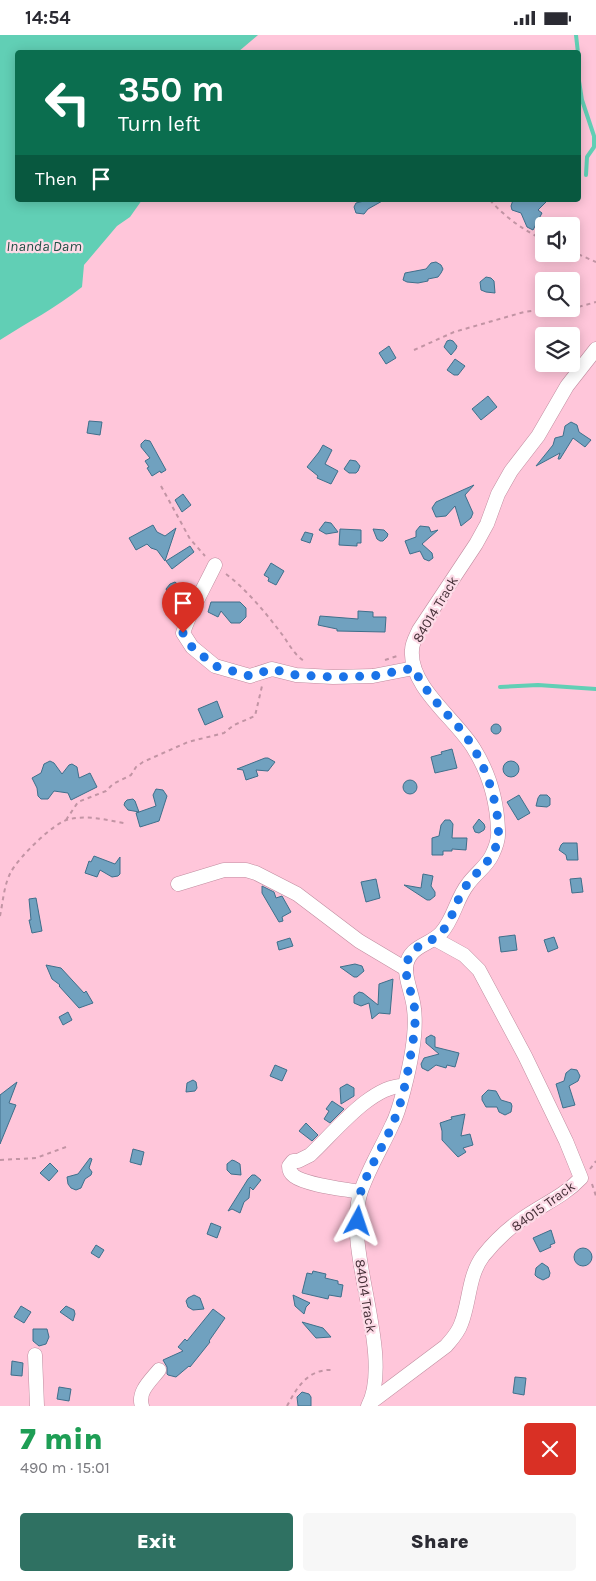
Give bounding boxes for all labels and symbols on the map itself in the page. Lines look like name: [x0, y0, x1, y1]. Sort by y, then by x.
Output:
water label: Inanda Dam: [6, 237, 82, 255]
street label: 84014 Track: [409, 573, 462, 646]
pin: [162, 582, 204, 633]
street label: 84015 Track: [508, 1178, 578, 1235]
position arrow: [331, 1194, 383, 1246]
street label: 84014 Track: [351, 1258, 380, 1334]

